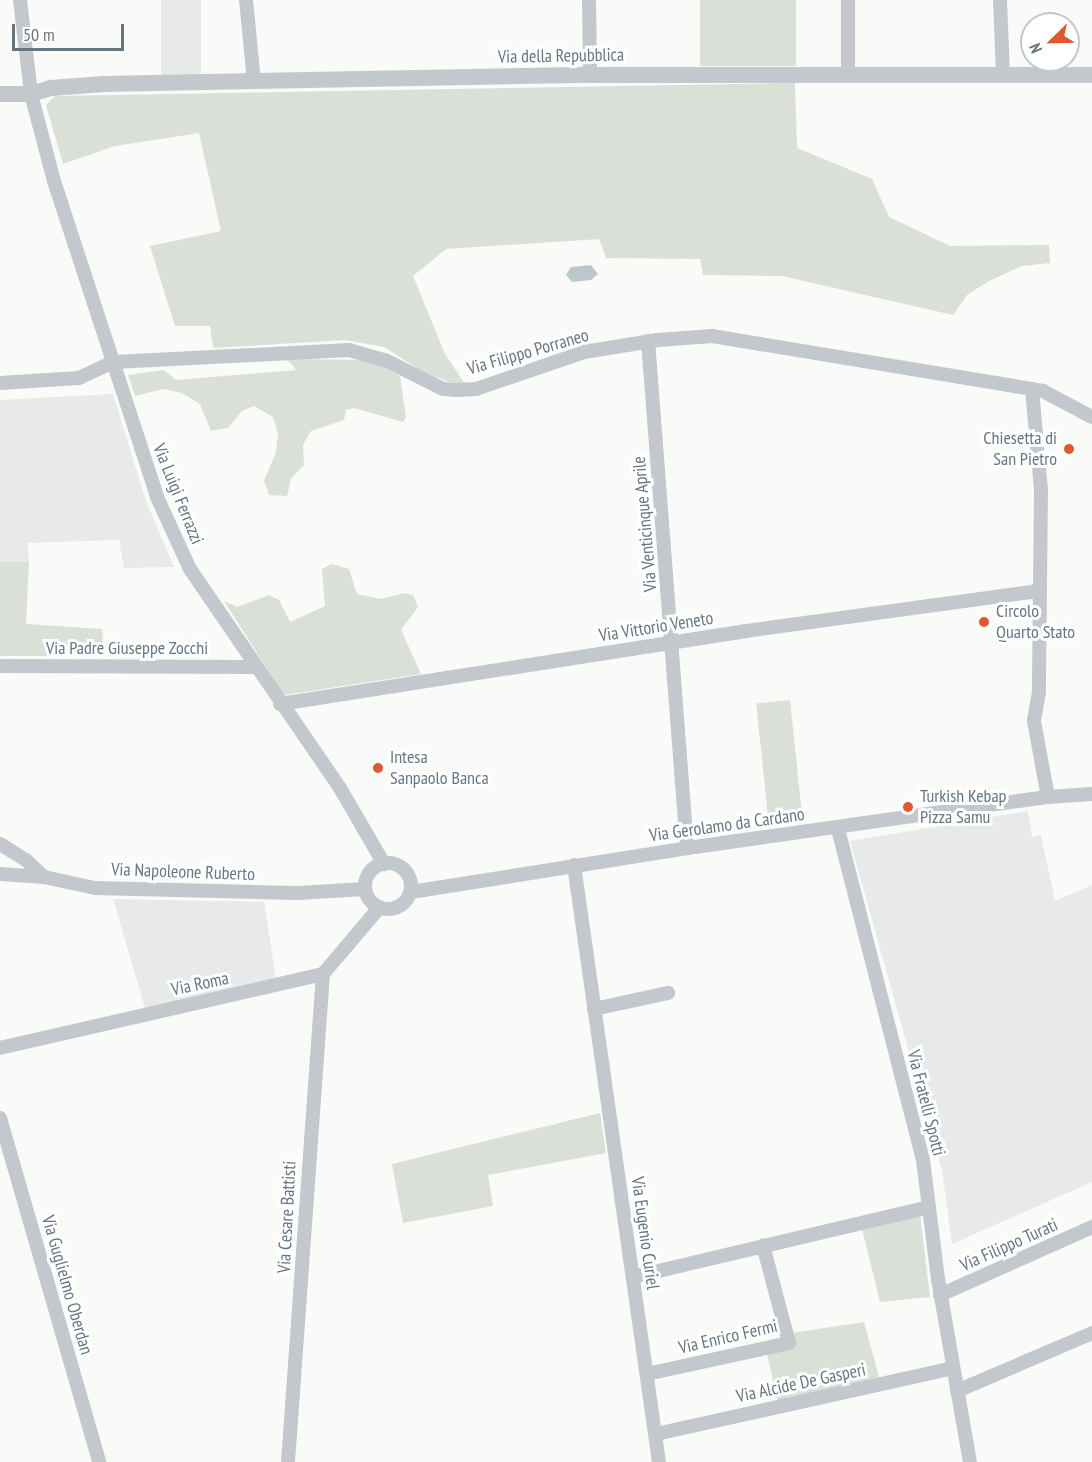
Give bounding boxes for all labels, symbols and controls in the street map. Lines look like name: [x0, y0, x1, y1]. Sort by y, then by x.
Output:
scale bar: [15, 12, 128, 50]
north arrow: [1020, 12, 1080, 72]
text: 50 m: [23, 23, 55, 46]
text: N: [1024, 40, 1046, 56]
street label: Via della Repubblica: [498, 44, 624, 68]
street label: Via Filippo Porraneo: [465, 324, 591, 380]
place label: Chiesetta di San Pietro: [983, 428, 1057, 470]
street label: Via Luigi Ferrazzi: [148, 441, 208, 547]
marker: Chiesetta di San Pietro: [1062, 442, 1076, 456]
street label: Via Venticinque Aprile: [628, 455, 662, 593]
place label: Circolo Quarto Stato: [996, 601, 1075, 644]
street label: Via Vittorio Veneto: [597, 607, 715, 647]
marker: Circolo Quarto Stato: [977, 615, 991, 629]
street label: Via Padre Giuseppe Zocchi: [46, 637, 208, 659]
place label: Intesa Sanpaolo Banca: [390, 747, 489, 789]
marker: Intesa Sanpaolo Banca: [371, 761, 385, 775]
place label: Turkish Kebap Pizza Samu: [920, 786, 1006, 828]
marker: Turkish Kebap Pizza Samu: [901, 800, 915, 814]
street label: Via Gerolamo da Cardano: [648, 803, 806, 847]
street label: Via Napoleone Ruberto: [111, 859, 255, 885]
street label: Via Roma: [169, 967, 231, 1001]
street label: Via Fratelli Spotti: [902, 1048, 950, 1158]
street label: Via Cesare Battisti: [273, 1160, 301, 1274]
street label: Via Eugenio Curiel: [626, 1175, 664, 1291]
street label: Via Guglielmo Oberdan: [37, 1213, 97, 1357]
street label: Via Filippo Turati: [957, 1214, 1061, 1276]
street label: Via Enrico Fermi: [676, 1315, 780, 1359]
street label: Via Alcide De Gasperi: [734, 1359, 868, 1407]

